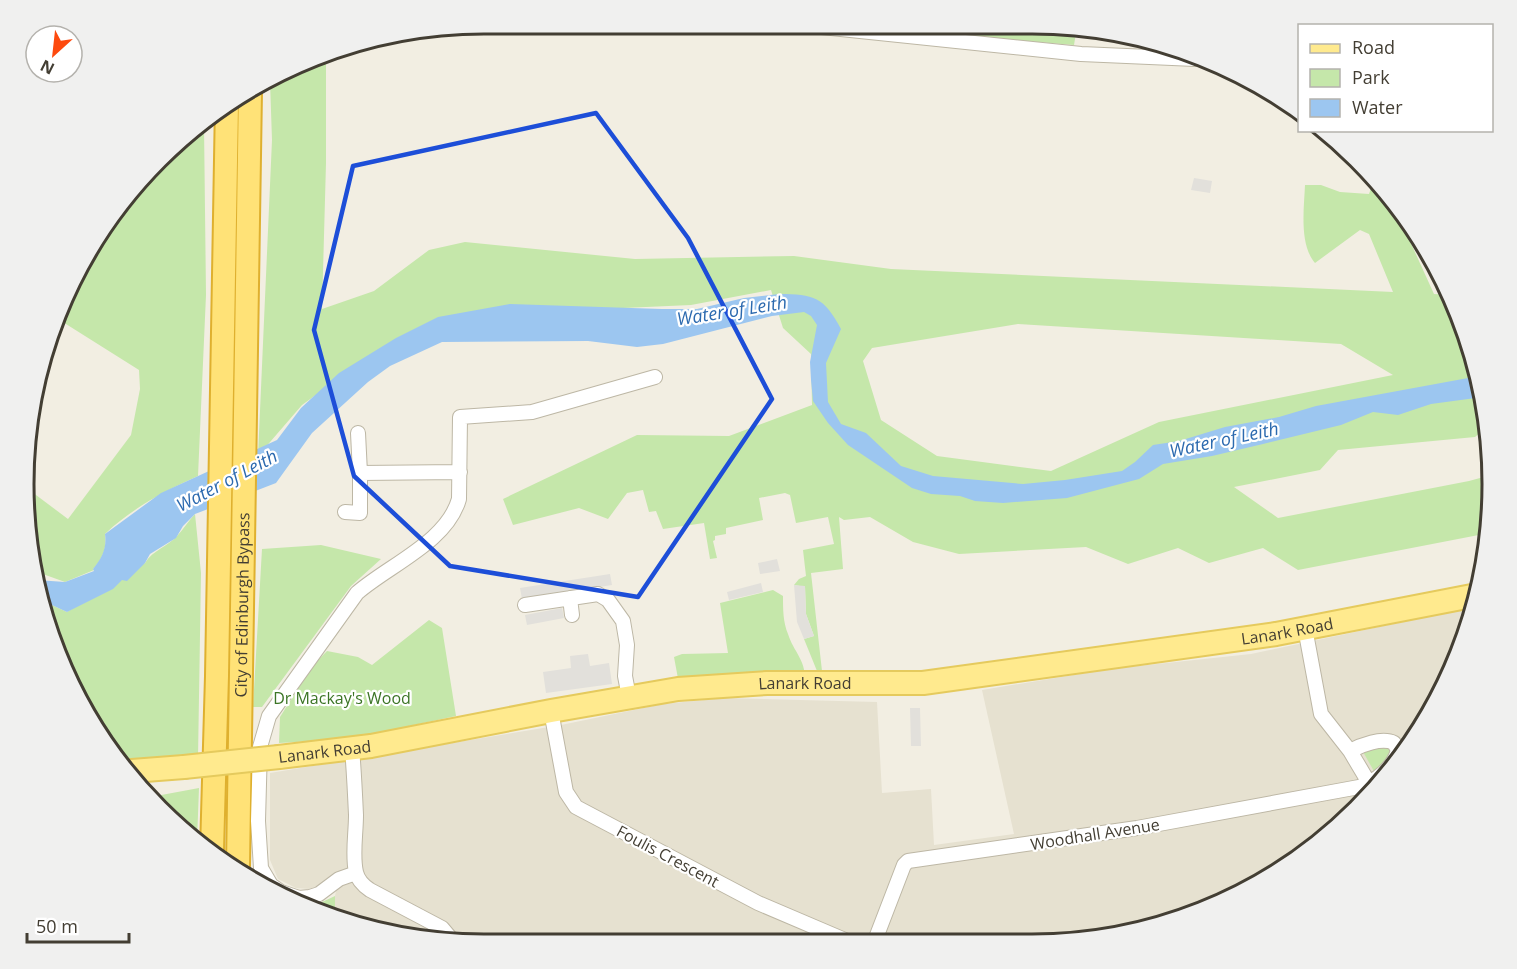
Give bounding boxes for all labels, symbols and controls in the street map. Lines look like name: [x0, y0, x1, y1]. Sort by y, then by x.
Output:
north arrow: [24, 24, 84, 84]
legend: [1298, 24, 1493, 132]
text: Road: [1352, 35, 1395, 59]
text: N: [36, 55, 58, 80]
text: Park: [1352, 65, 1390, 89]
text: Water: [1352, 95, 1403, 119]
water label: Water of Leith: [675, 289, 789, 331]
water label: Water of Leith: [1167, 416, 1281, 462]
water label: Water of Leith: [172, 443, 281, 517]
street label: City of Edinburgh Bypass: [230, 512, 254, 698]
street label: Lanark Road: [1240, 612, 1335, 650]
street label: Lanark Road: [758, 672, 852, 695]
park label: Dr Mackay's Wood: [273, 687, 411, 709]
street label: Lanark Road: [277, 735, 372, 768]
street label: Woodhall Avenue: [1029, 813, 1161, 855]
street label: Foulis Crescent: [613, 820, 723, 892]
scale bar: [27, 906, 129, 944]
text: 50 m: [36, 914, 78, 938]

